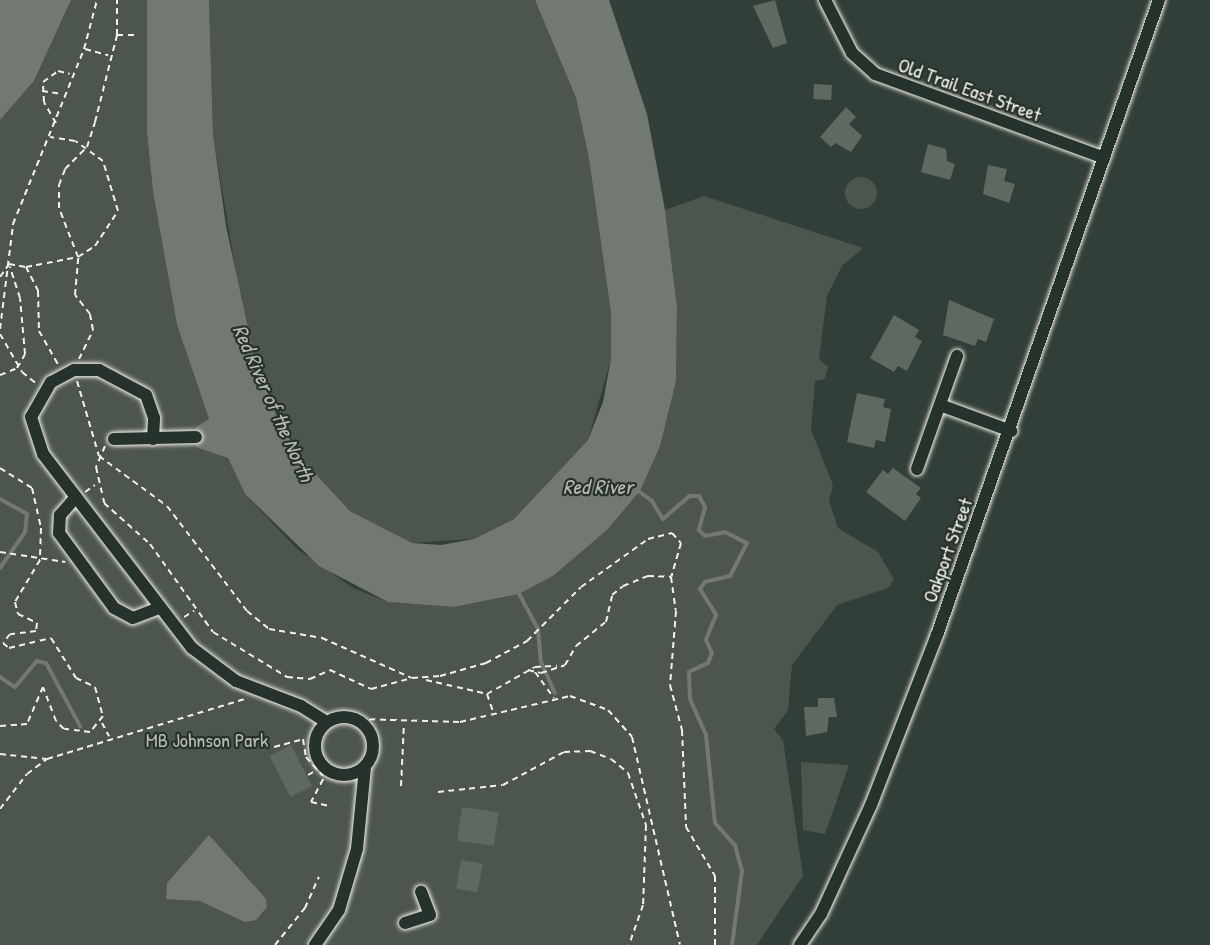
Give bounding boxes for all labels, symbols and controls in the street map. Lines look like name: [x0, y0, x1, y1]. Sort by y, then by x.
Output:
street label: Old Trail East Street: [895, 52, 1045, 126]
water label: Red River of the North: [227, 321, 319, 485]
water label: Red River: [563, 474, 633, 500]
street label: Oakport Street: [917, 494, 977, 606]
park label: MB Johnson Park: [146, 727, 268, 751]

